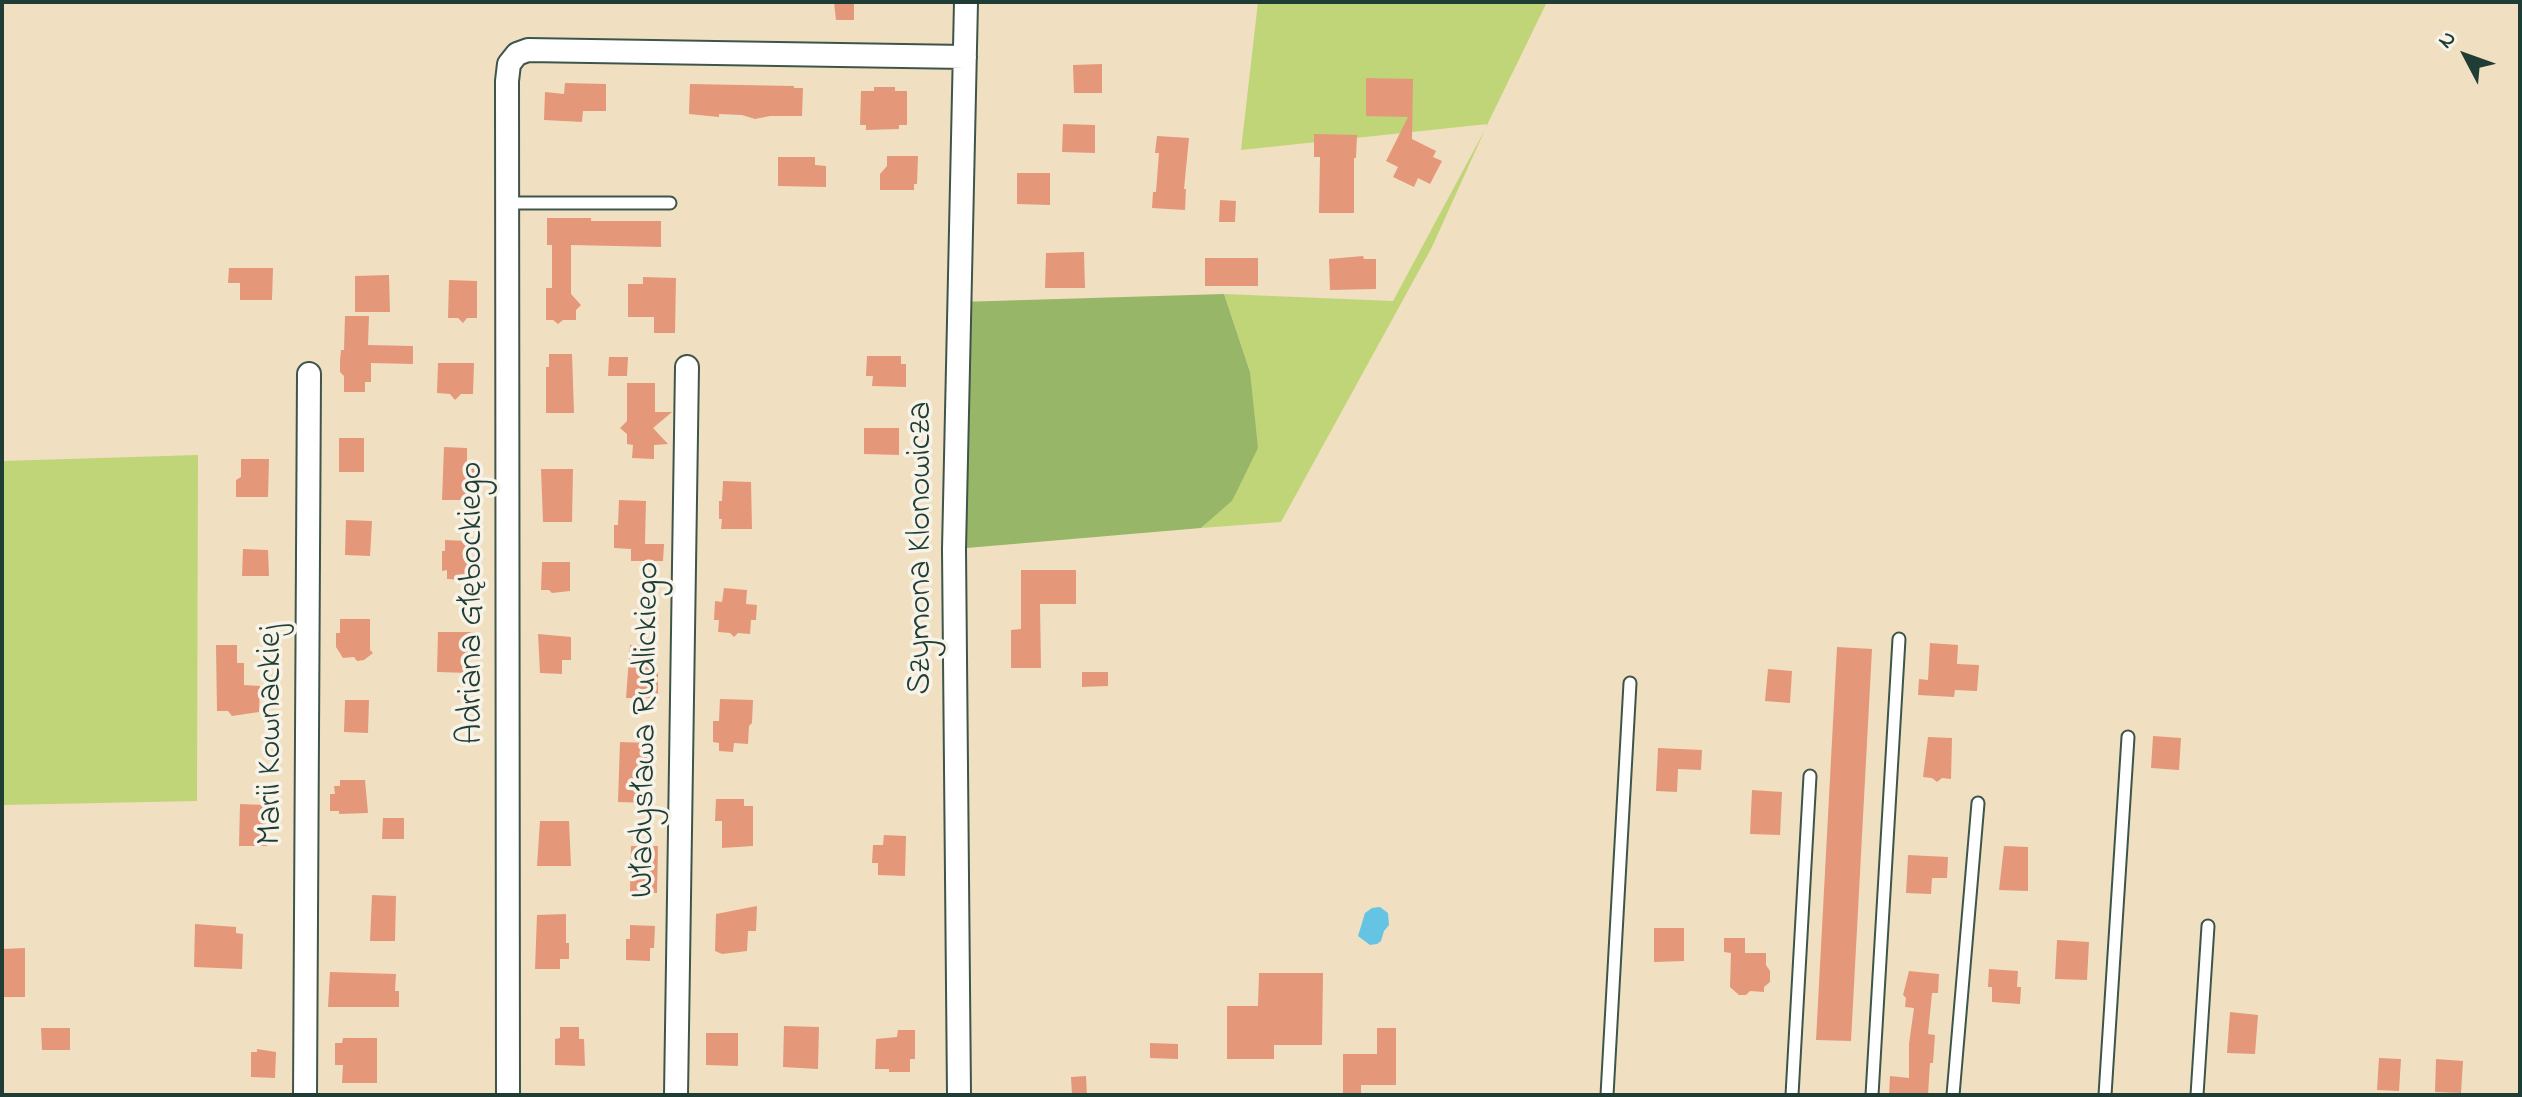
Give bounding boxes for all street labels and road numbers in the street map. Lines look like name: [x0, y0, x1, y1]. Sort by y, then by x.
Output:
street label: Szymona Klonowicza: [903, 401, 943, 695]
street label: Adriana Głębockiego: [454, 462, 494, 744]
street label: Władysława Rudlickiego: [625, 561, 671, 899]
street label: Marii Kownackiej: [253, 625, 293, 845]

